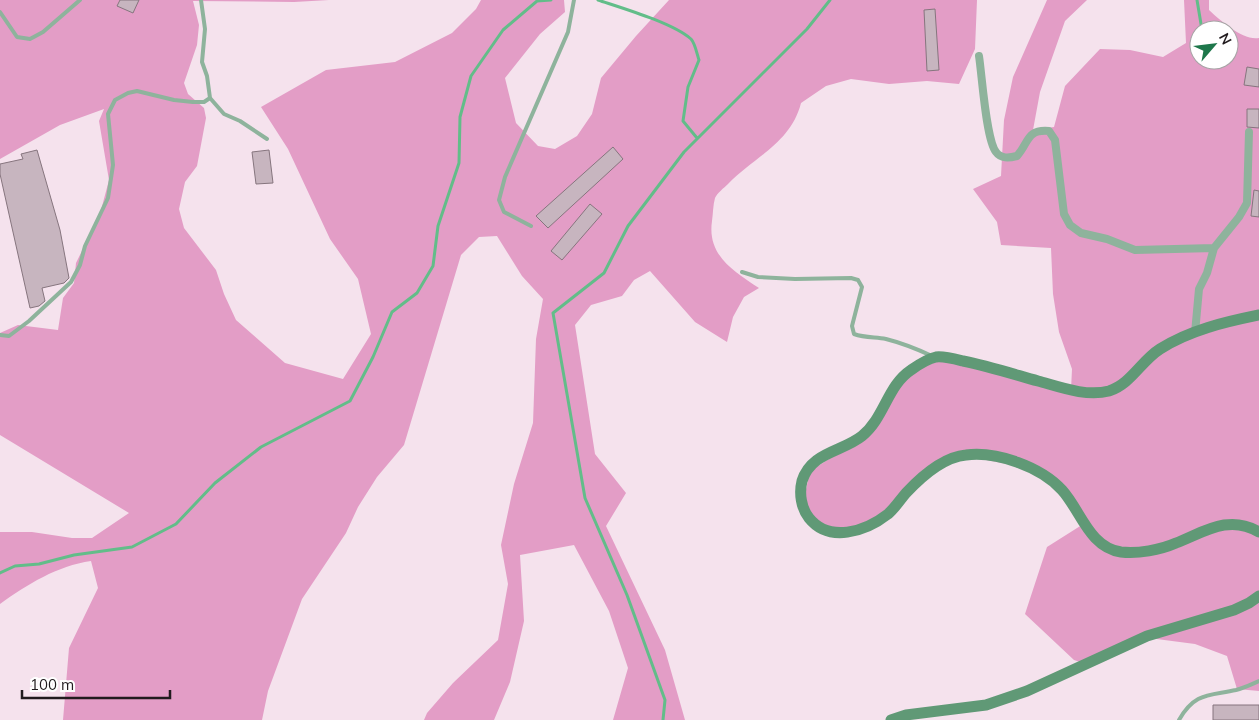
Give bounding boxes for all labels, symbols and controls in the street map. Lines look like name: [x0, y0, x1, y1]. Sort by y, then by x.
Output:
north arrow: [1189, 20, 1239, 70]
text: N: [1215, 30, 1236, 48]
scale bar: [22, 668, 170, 700]
text: 100 m: [30, 675, 74, 694]

